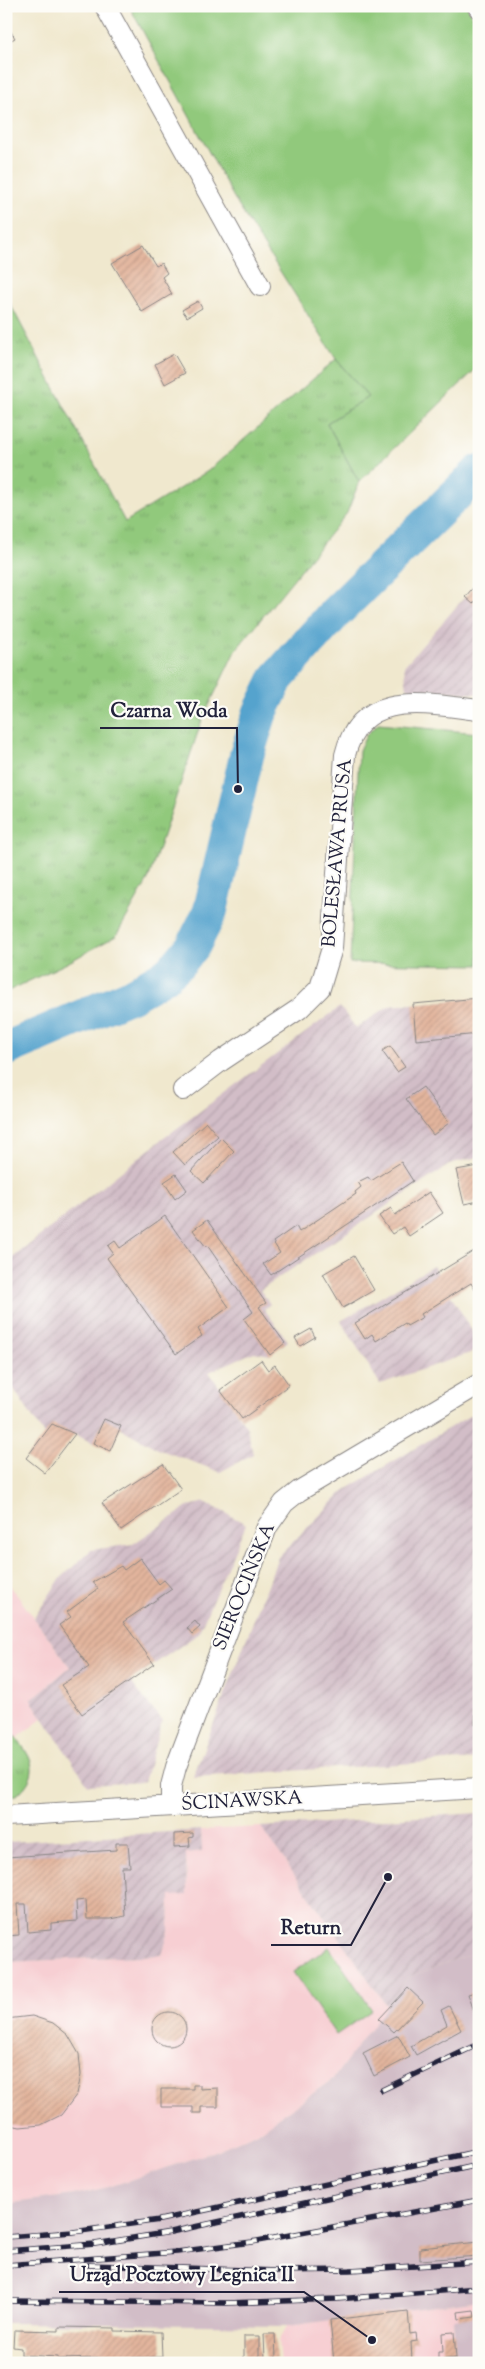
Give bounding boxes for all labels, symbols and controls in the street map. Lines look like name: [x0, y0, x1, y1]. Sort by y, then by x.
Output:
callout: Czarna Woda: [100, 693, 237, 728]
text: Czarna Woda: [111, 698, 228, 727]
street label: BOLESŁAWA PRUSA: [316, 757, 360, 949]
street label: SIEROCIŃSKA: [207, 1519, 283, 1655]
street label: ŚCINAWSKA: [181, 1785, 304, 1819]
callout: Return: [271, 1910, 351, 1945]
text: Return: [281, 1915, 342, 1944]
callout: Urząd Pocztowy Legnica II: [59, 2257, 304, 2292]
text: Urząd Pocztowy Legnica II: [70, 2262, 295, 2291]

